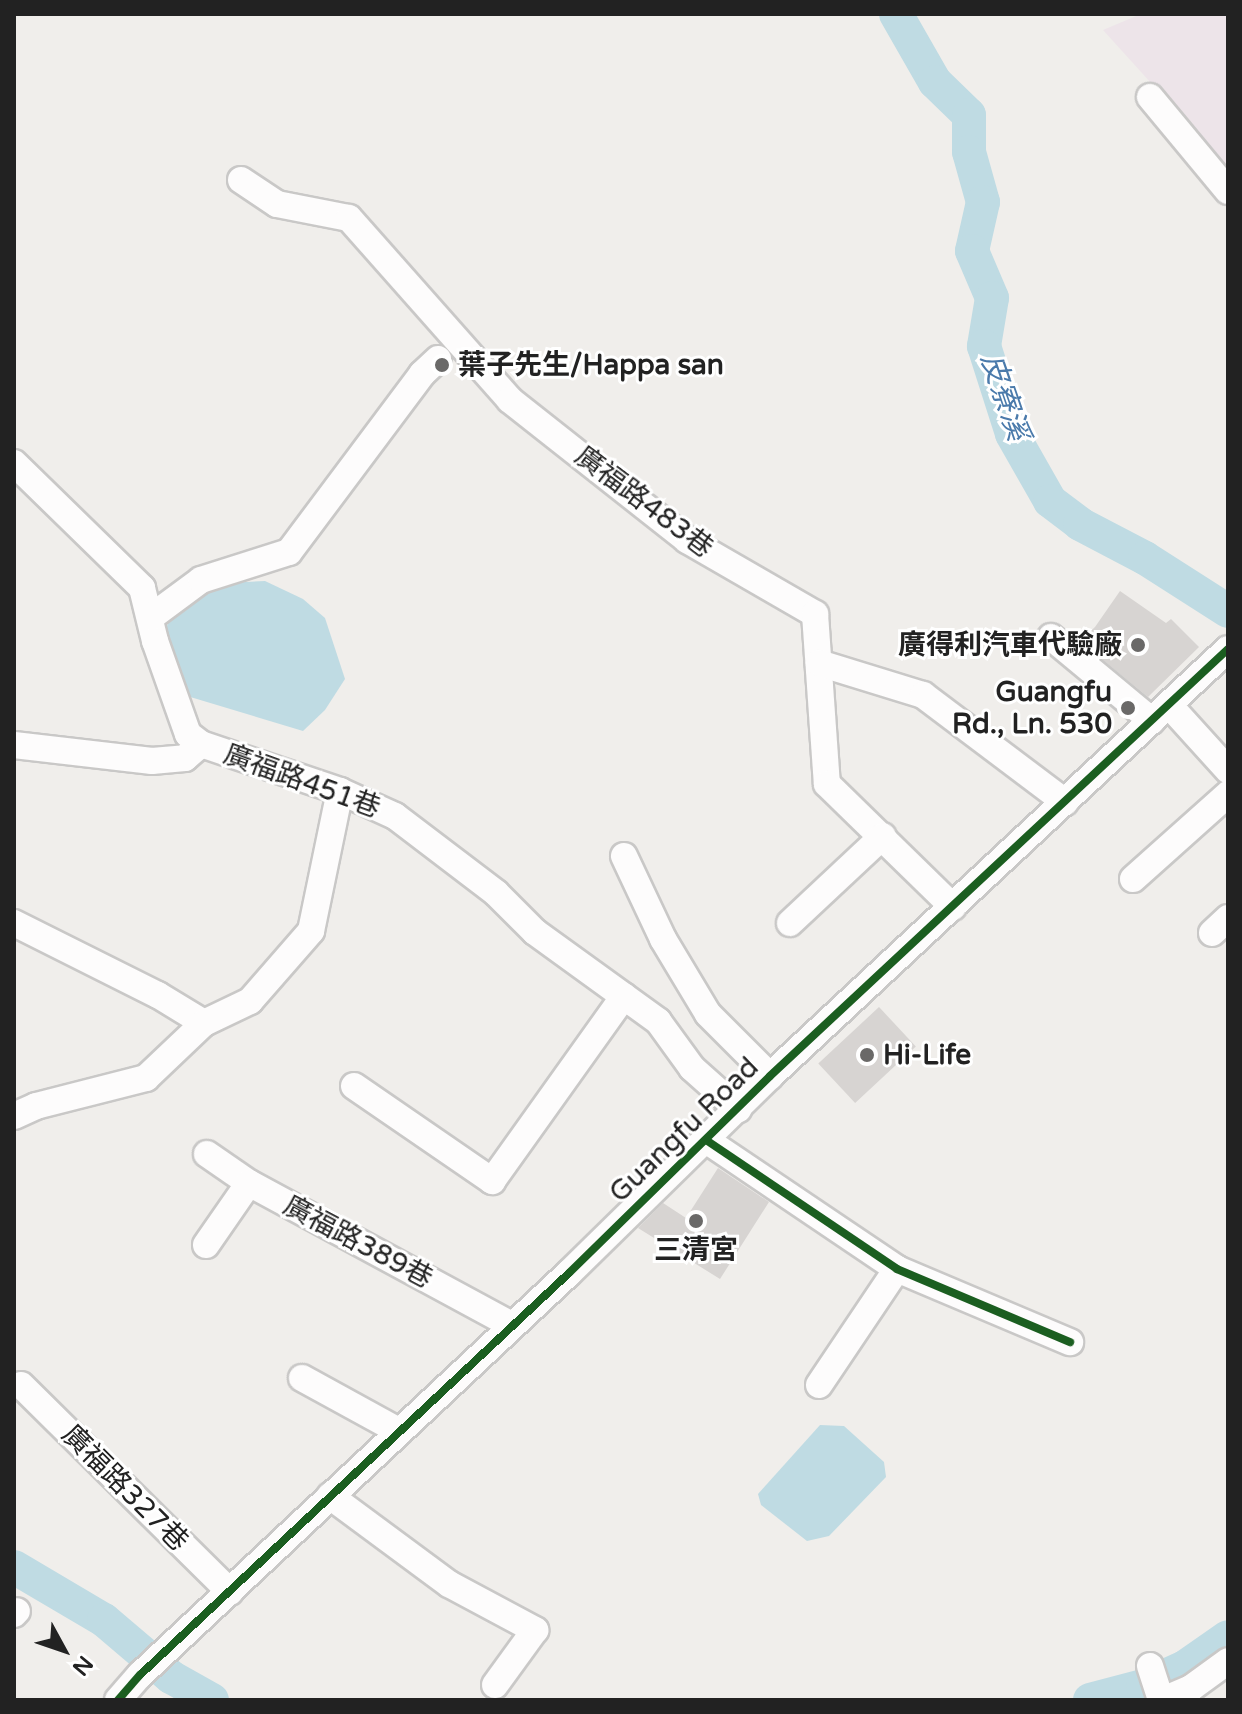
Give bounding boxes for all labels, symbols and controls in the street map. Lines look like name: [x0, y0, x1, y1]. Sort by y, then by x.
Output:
place label: 葉子先生/Happa san: [458, 348, 724, 382]
water label: 皮寮溪: [972, 349, 1036, 445]
marker: 葉子先生/Happa san: [433, 356, 451, 374]
street label: 廣福路483巷: [568, 439, 720, 565]
place label: 廣得利汽車代驗廠: [898, 628, 1122, 662]
marker: 廣得利汽車代驗廠: [1129, 636, 1147, 654]
place label: Guangfu Rd., Ln. 530: [952, 675, 1112, 741]
marker: Guangfu Rd., Ln. 530: [1119, 699, 1137, 717]
street label: 廣福路451巷: [219, 737, 385, 825]
place label: Hi-Life: [883, 1038, 971, 1072]
marker: Hi-Life: [858, 1046, 876, 1064]
street label: Guangfu Road: [603, 1050, 765, 1210]
street label: 廣福路389巷: [277, 1188, 439, 1296]
marker: 三清宮: [687, 1212, 705, 1230]
place label: 三清宮: [654, 1233, 738, 1267]
street label: 廣福路327巷: [55, 1418, 195, 1558]
north arrow: [24, 1610, 104, 1690]
text: N: [67, 1650, 98, 1681]

